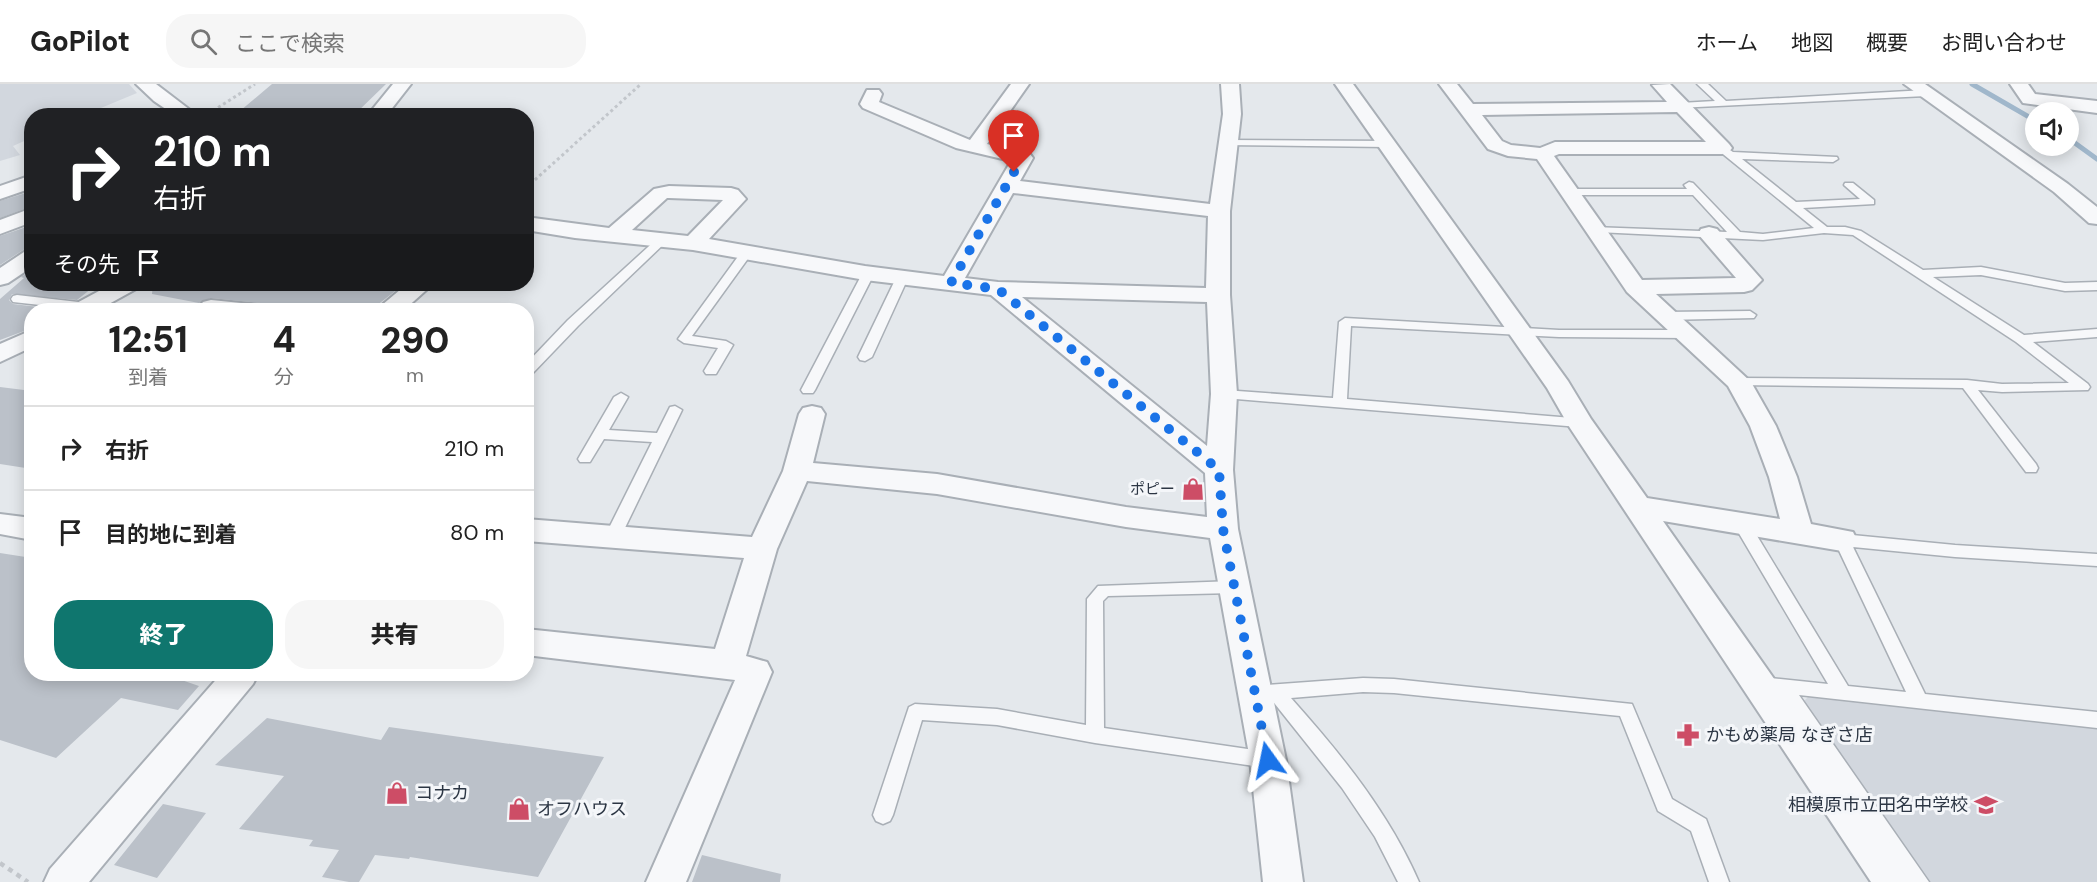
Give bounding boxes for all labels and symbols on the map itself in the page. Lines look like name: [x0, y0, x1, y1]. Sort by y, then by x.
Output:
pin: [988, 110, 1039, 172]
shop icon: ポピー: [1180, 476, 1206, 502]
place label: ポピー: [1130, 479, 1175, 499]
pharmacy icon: かもめ薬局 なぎさ店: [1675, 722, 1701, 748]
place label: かもめ薬局 なぎさ店: [1706, 723, 1873, 747]
position arrow: [1236, 728, 1300, 792]
shop icon: コナカ: [384, 780, 410, 806]
place label: コナカ: [415, 781, 469, 805]
school or university icon: 相模原市立田名中学校: [1973, 792, 1999, 818]
place label: 相模原市立田名中学校: [1788, 793, 1968, 817]
shop icon: オフハウス: [506, 796, 532, 822]
place label: オフハウス: [537, 797, 627, 821]

